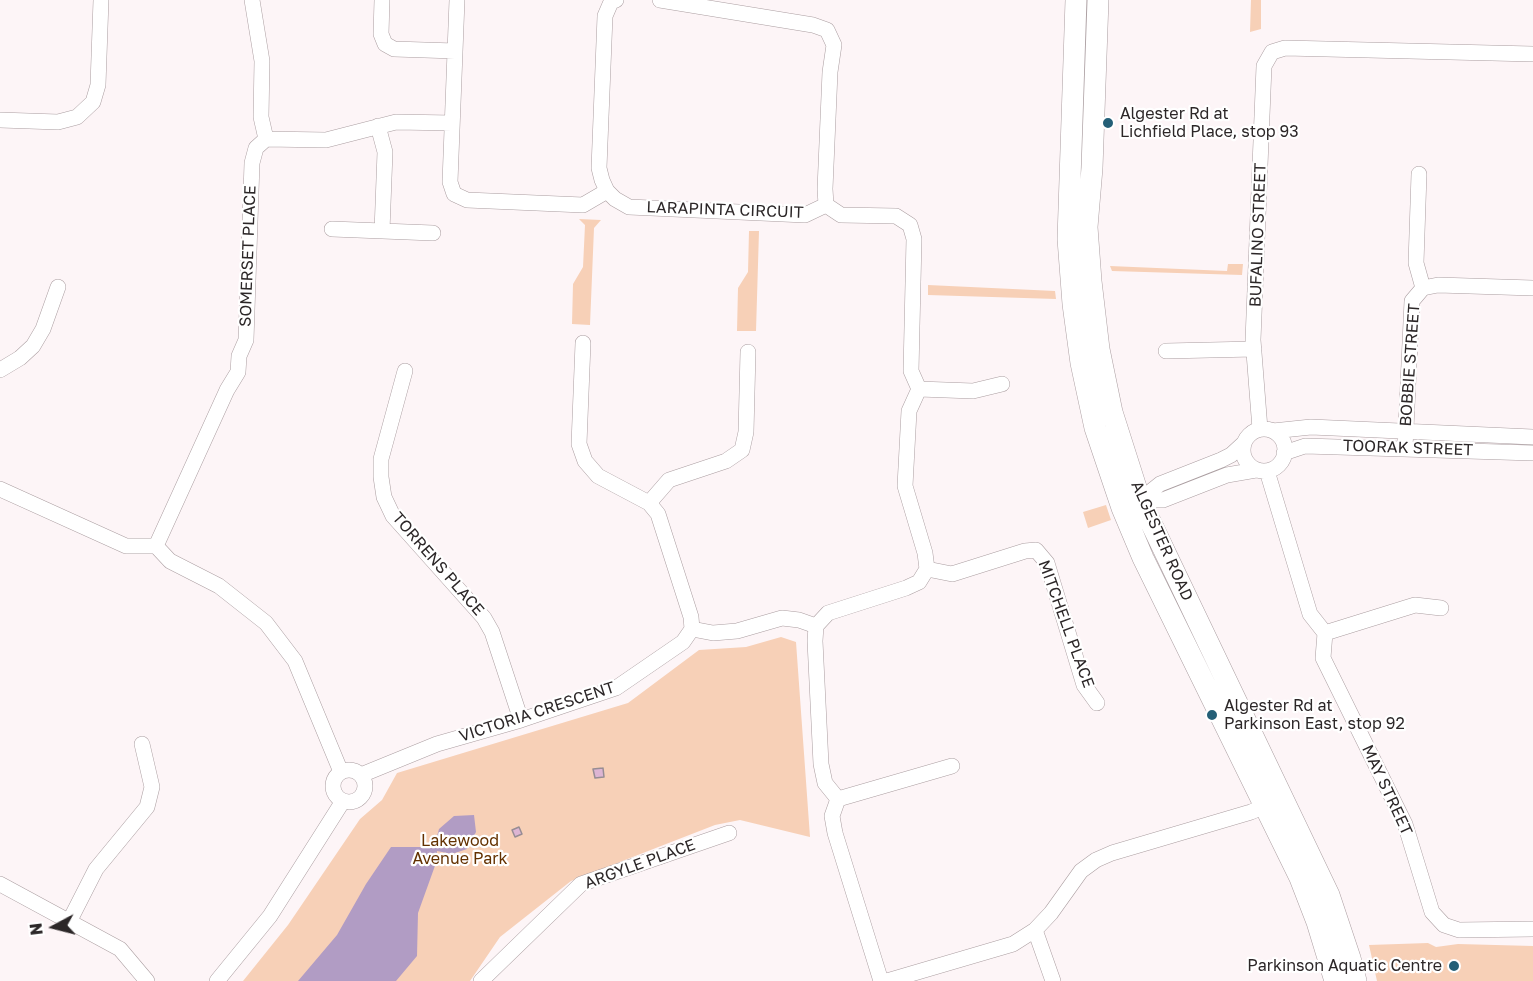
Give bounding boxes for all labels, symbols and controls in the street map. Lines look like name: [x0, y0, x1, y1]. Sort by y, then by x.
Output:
place label: Algester Rd at Lichfield Place, stop 93: [1120, 104, 1299, 142]
marker: Algester Rd at Lichfield Place, stop 93: [1101, 116, 1115, 130]
street label: BUFALINO STREET: [1246, 163, 1270, 307]
street label: SOMERSET PLACE: [236, 185, 260, 327]
street label: LARAPINTA CIRCUIT: [646, 198, 804, 222]
street label: BOBBIE STREET: [1396, 303, 1424, 427]
street label: TOORAK STREET: [1343, 436, 1473, 460]
street label: ALGESTER ROAD: [1127, 478, 1197, 604]
street label: TORRENS PLACE: [388, 508, 488, 620]
street label: MITCHELL PLACE: [1034, 558, 1098, 690]
street label: VICTORIA CRESCENT: [457, 678, 617, 746]
place label: Algester Rd at Parkinson East, stop 92: [1224, 696, 1405, 734]
marker: Algester Rd at Parkinson East, stop 92: [1205, 708, 1219, 722]
street label: MAY STREET: [1358, 742, 1416, 838]
park label: Lakewood Avenue Park: [412, 831, 508, 869]
street label: ARGYLE PLACE: [582, 835, 698, 893]
north arrow: [24, 897, 84, 957]
text: N: [25, 922, 47, 936]
place label: Parkinson Aquatic Centre: [1247, 956, 1442, 976]
marker: Parkinson Aquatic Centre: [1447, 959, 1461, 973]

